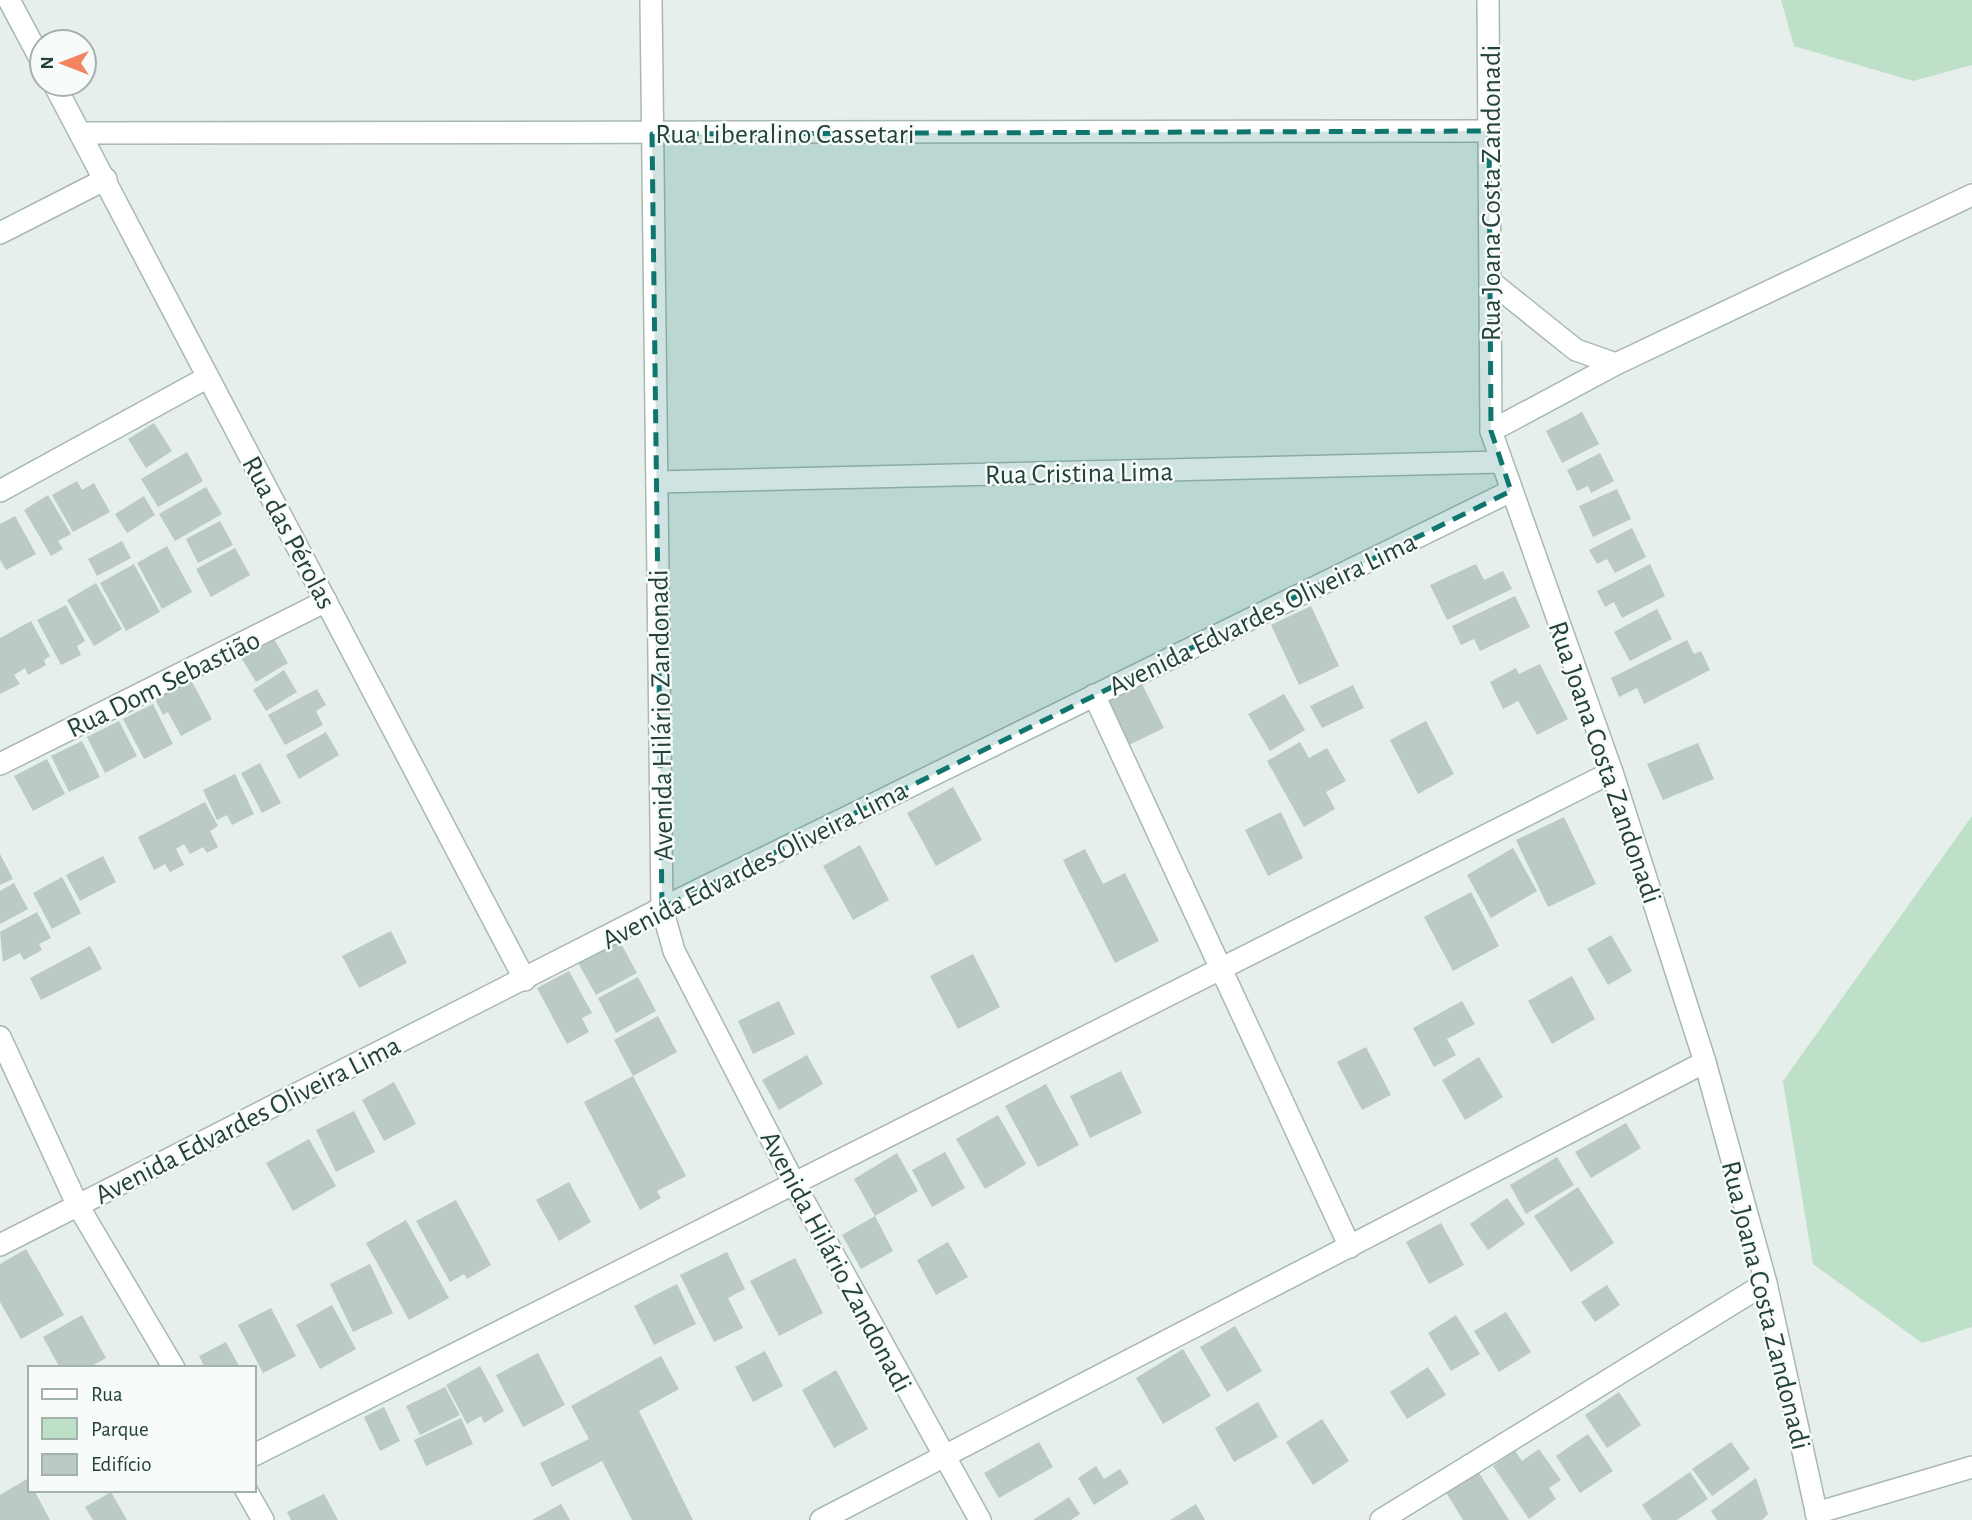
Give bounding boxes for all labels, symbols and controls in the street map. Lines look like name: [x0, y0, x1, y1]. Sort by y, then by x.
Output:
north arrow: [28, 28, 98, 98]
street label: Rua Joana Costa Zandonadi: [1478, 45, 1506, 341]
text: N: [38, 56, 57, 70]
street label: Rua Liberalino Cassetari: [655, 121, 915, 149]
street label: Rua das Pérolas: [236, 452, 340, 614]
street label: Rua Cristina Lima: [985, 458, 1174, 490]
street label: Avenida Edvardes Oliveira Lima: [1105, 528, 1421, 702]
street label: Avenida Hilário Zandonadi: [645, 569, 679, 861]
street label: Rua Joana Costa Zandonadi: [1543, 618, 1666, 907]
street label: Rua Dom Sebastião: [63, 626, 265, 744]
street label: Avenida Edvardes Oliveira Lima: [598, 776, 912, 955]
street label: Avenida Edvardes Oliveira Lima: [91, 1031, 405, 1210]
street label: Avenida Hilário Zandonadi: [754, 1127, 916, 1397]
street label: Rua Joana Costa Zandonadi: [1716, 1158, 1815, 1453]
legend: [28, 1366, 256, 1492]
text: Rua: [91, 1384, 123, 1405]
text: Parque: [91, 1419, 149, 1440]
text: Edifício: [91, 1454, 151, 1475]

